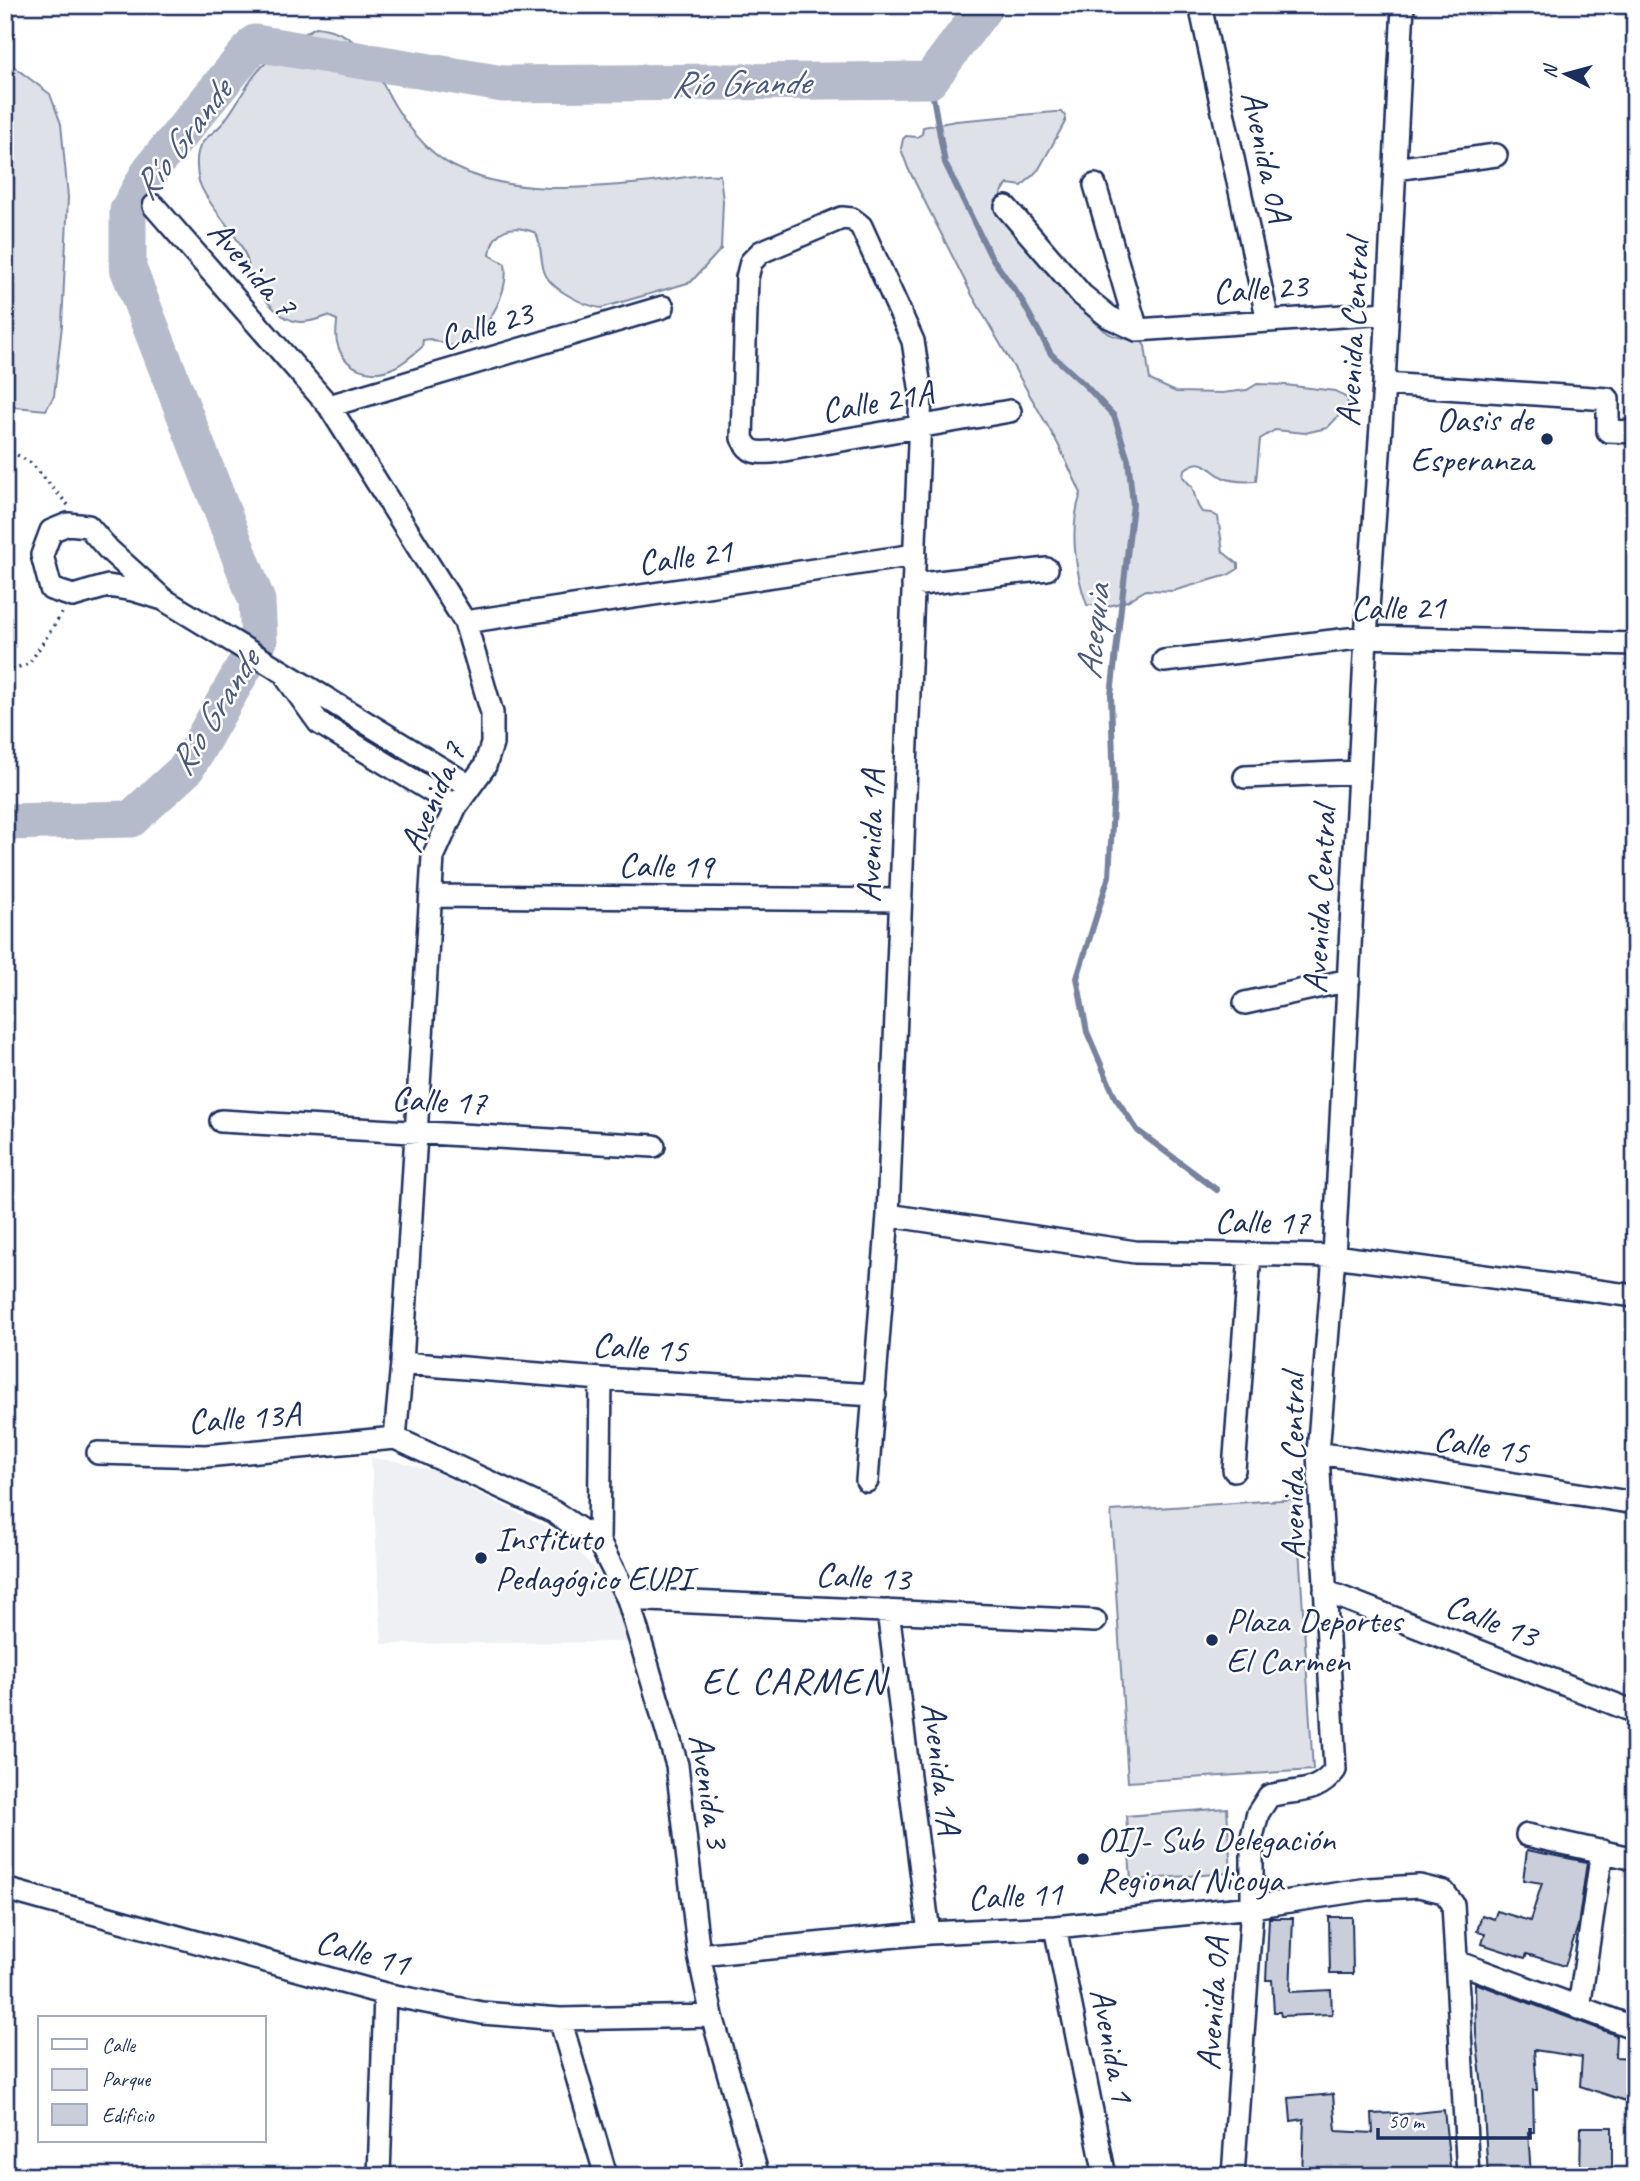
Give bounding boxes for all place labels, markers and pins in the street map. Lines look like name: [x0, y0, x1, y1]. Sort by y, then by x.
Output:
place label: Oasis de Esperanza: [1410, 397, 1536, 482]
marker: Oasis de Esperanza: [1539, 431, 1555, 447]
place label: Instituto Pedagógico EUPI: [495, 1516, 699, 1601]
marker: Instituto Pedagógico EUPI: [473, 1550, 489, 1566]
place label: Plaza Deportes El Carmen: [1226, 1598, 1405, 1683]
marker: Plaza Deportes El Carmen: [1204, 1632, 1220, 1648]
place label: OIJ- Sub Delegación Regional Nicoya: [1097, 1817, 1336, 1902]
marker: OIJ- Sub Delegación Regional Nicoya: [1075, 1851, 1091, 1867]

